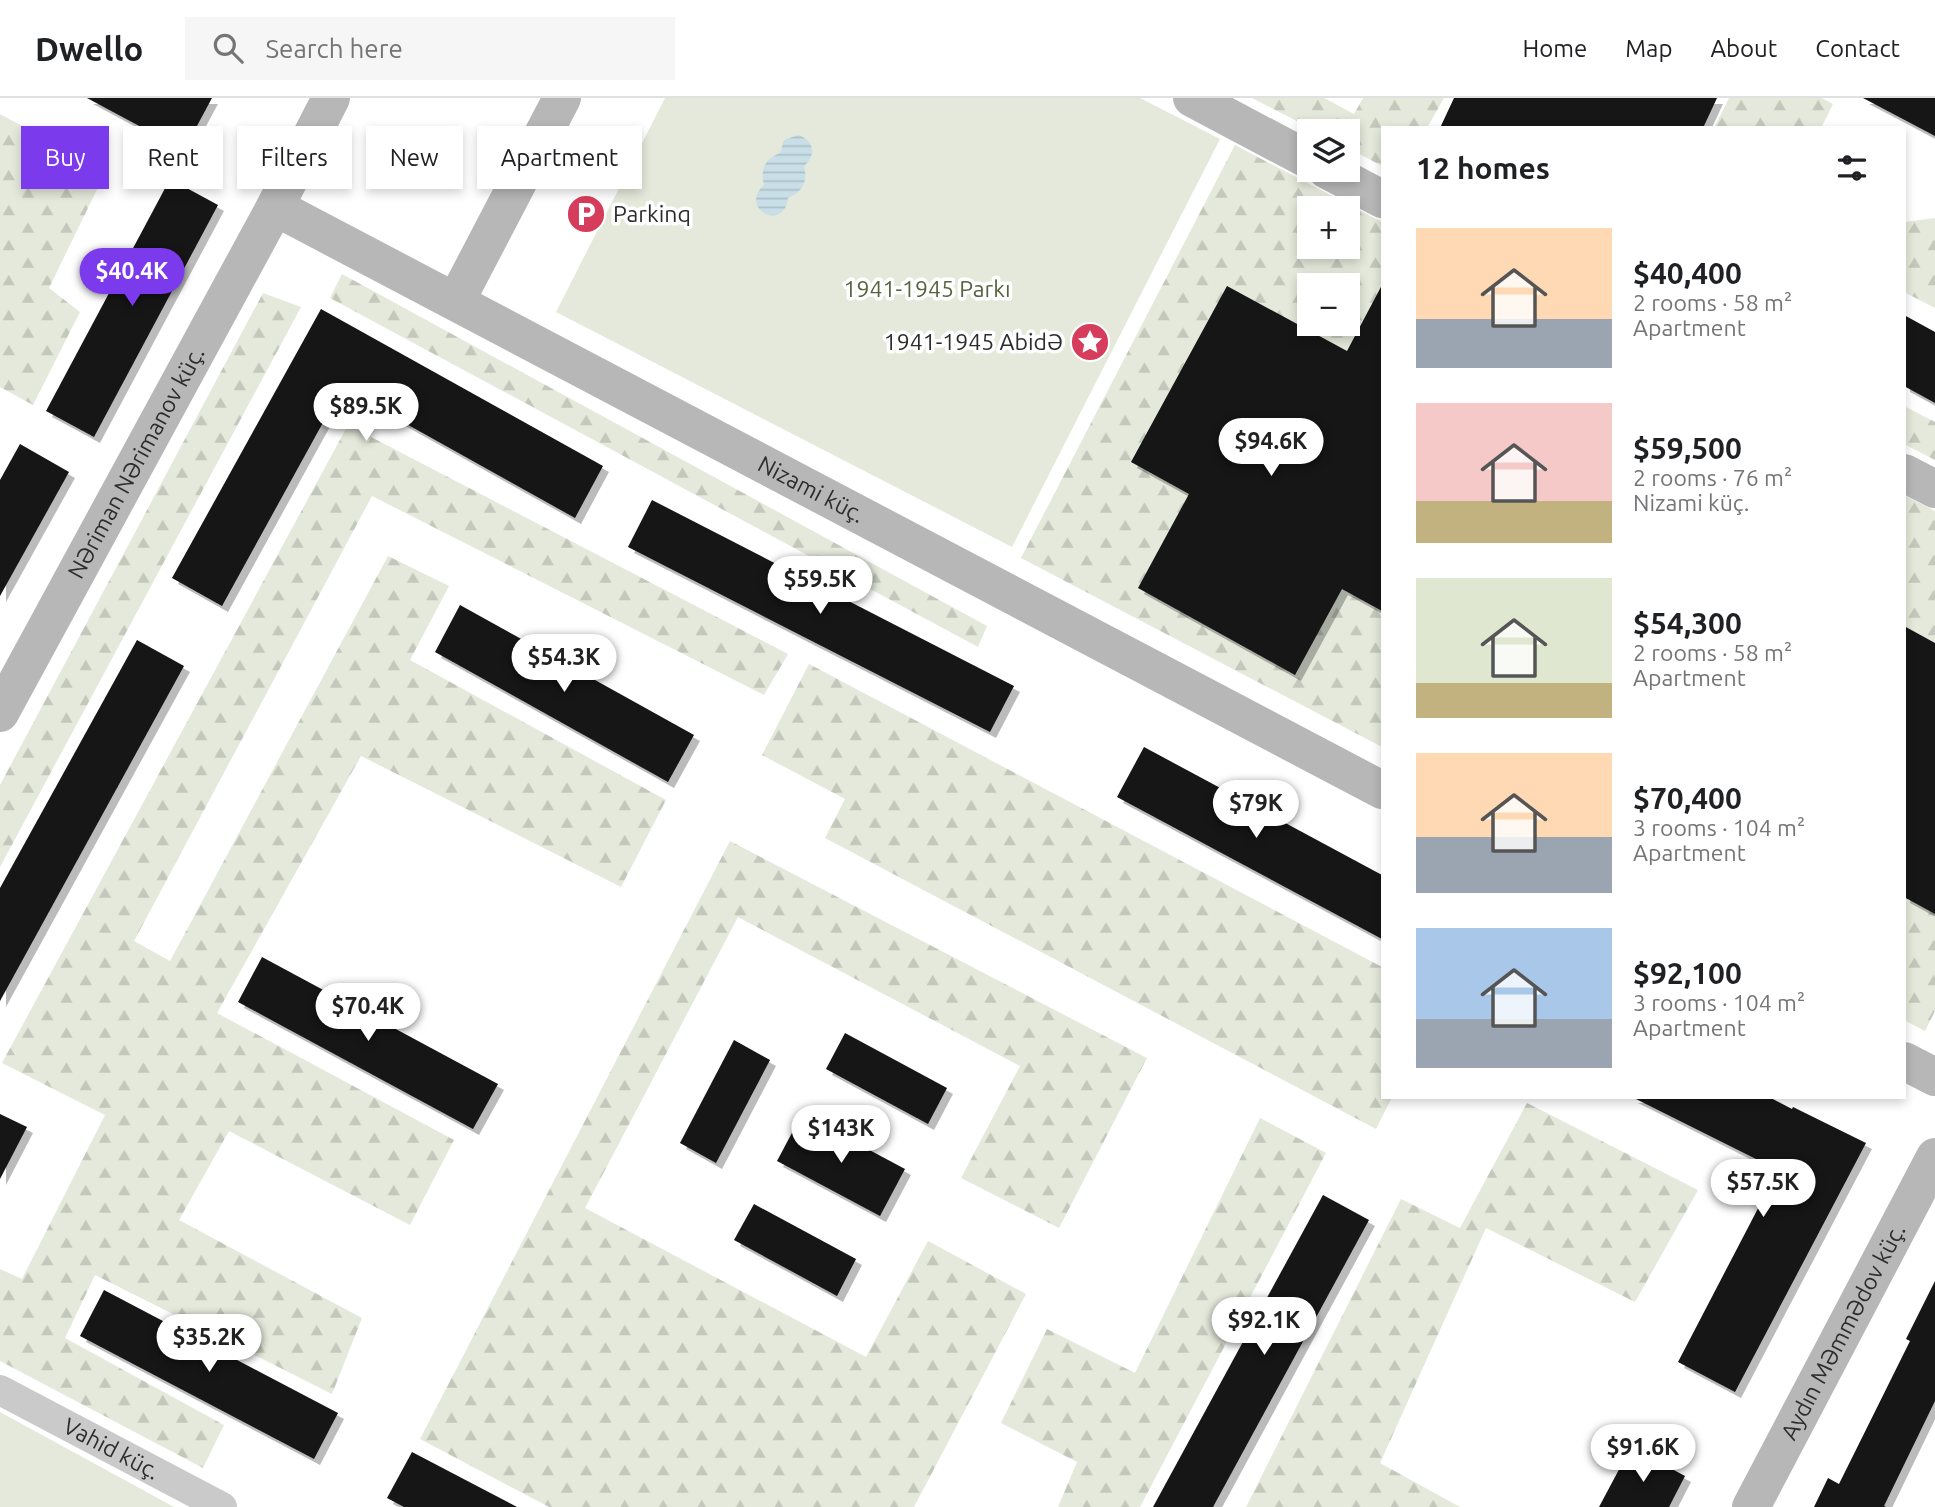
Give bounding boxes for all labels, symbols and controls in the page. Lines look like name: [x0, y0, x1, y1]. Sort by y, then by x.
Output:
search box: [185, 17, 675, 80]
icon: search: [209, 29, 247, 67]
text: Dwello: [35, 30, 143, 67]
text: Search here: [265, 34, 403, 63]
text: Home: [1522, 35, 1587, 62]
text: Map: [1625, 35, 1672, 62]
text: About: [1710, 35, 1777, 62]
text: Contact: [1815, 35, 1900, 62]
map controls: [1297, 119, 1360, 336]
button: layers: [1297, 119, 1360, 182]
chip: Buy: [21, 126, 109, 189]
chip: Rent: [123, 126, 223, 189]
chip: Filters: [237, 126, 352, 189]
chip: New: [366, 126, 463, 189]
chip: Apartment: [477, 126, 642, 189]
icon: filters: [1833, 149, 1871, 187]
text: 12 homes: [1416, 151, 1550, 185]
parking icon: Parkinq: [565, 193, 607, 235]
button: +: [1297, 196, 1360, 259]
place label: Parkinq: [613, 201, 691, 226]
pin: $40.4K: [75, 248, 189, 308]
icon: home: [1472, 256, 1556, 340]
text: $40,400: [1633, 256, 1742, 290]
text: $40.4K: [96, 258, 168, 283]
button: −: [1297, 273, 1360, 336]
park label: 1941-1945 Parkı: [844, 276, 1010, 301]
text: 2 rooms · 58 m²: [1633, 290, 1792, 315]
text: Apartment: [1633, 315, 1746, 340]
place icon: 1941-1945 Abidə: [1069, 321, 1111, 363]
place label: 1941-1945 Abidə: [884, 329, 1063, 354]
street label: Nəriman Nərimanov küç.: [63, 342, 209, 582]
pin: $89.5K: [309, 384, 423, 443]
text: $89.5K: [330, 393, 402, 418]
pin: $94.6K: [1214, 418, 1328, 478]
text: $94.6K: [1235, 428, 1307, 453]
icon: home: [1472, 431, 1556, 515]
text: $59,500: [1633, 431, 1742, 465]
street label: Nizami küç.: [754, 451, 869, 527]
text: 2 rooms · 76 m²: [1633, 465, 1792, 490]
text: Nizami küç.: [1633, 490, 1749, 515]
pin: $59.5K: [763, 556, 877, 616]
text: $59.5K: [784, 566, 856, 591]
icon: home: [1472, 606, 1556, 690]
text: $54,300: [1633, 606, 1742, 640]
pin: $54.3K: [507, 634, 621, 694]
text: 2 rooms · 58 m²: [1633, 640, 1792, 665]
text: $54.3K: [528, 644, 600, 669]
text: Apartment: [1633, 665, 1746, 690]
pin: $79K: [1215, 780, 1297, 840]
icon: home: [1472, 781, 1556, 865]
text: $70,400: [1633, 781, 1742, 815]
text: $79K: [1229, 790, 1283, 815]
text: 3 rooms · 104 m²: [1633, 815, 1805, 840]
text: Apartment: [1633, 840, 1746, 865]
icon: home: [1472, 956, 1556, 1040]
text: $92,100: [1633, 956, 1742, 990]
pin: $70.4K: [311, 984, 425, 1043]
text: 3 rooms · 104 m²: [1633, 990, 1805, 1015]
text: $70.4K: [332, 993, 404, 1018]
text: Apartment: [1633, 1015, 1746, 1040]
pin: $143K: [792, 1105, 890, 1165]
text: $143K: [807, 1115, 875, 1140]
pin: $57.5K: [1706, 1160, 1820, 1219]
text: $57.5K: [1727, 1169, 1799, 1194]
street label: Aydın Məmmədov küç.: [1776, 1219, 1910, 1444]
pin: $92.1K: [1207, 1298, 1321, 1357]
text: $92.1K: [1228, 1307, 1300, 1332]
pin: $35.2K: [152, 1314, 266, 1374]
text: $35.2K: [173, 1324, 245, 1349]
street label: Vahid küç.: [59, 1413, 164, 1484]
pin: $91.6K: [1586, 1424, 1700, 1484]
text: $91.6K: [1607, 1434, 1679, 1459]

